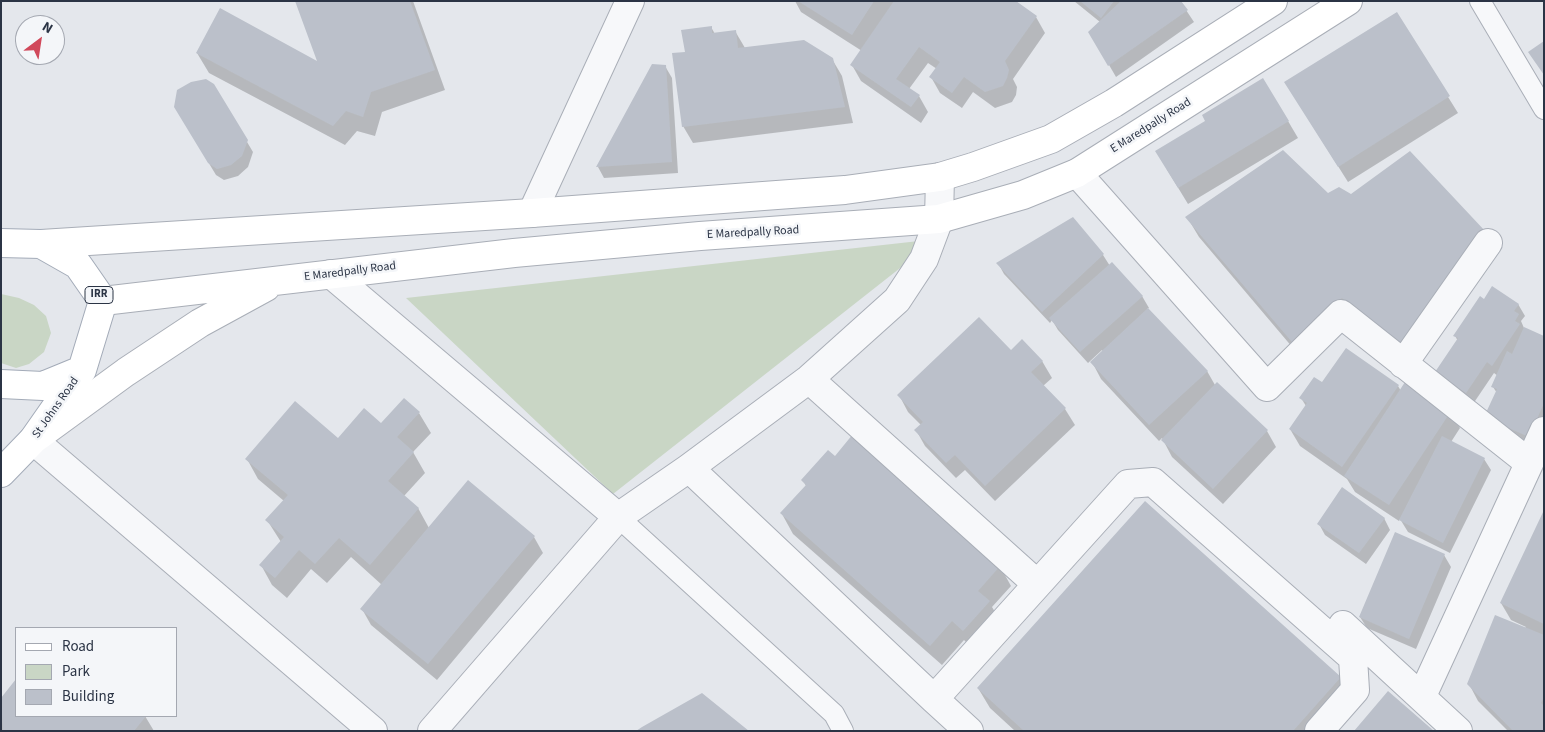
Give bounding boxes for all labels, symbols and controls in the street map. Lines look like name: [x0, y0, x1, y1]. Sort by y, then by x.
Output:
north arrow: [15, 15, 65, 65]
text: N: [38, 17, 56, 39]
street label: E Maredpally Road: [1108, 95, 1194, 157]
street label: E Maredpally Road: [706, 223, 800, 243]
street label: E Maredpally Road: [303, 259, 397, 285]
road number: IRR: [85, 286, 113, 304]
street label: St Johns Road: [30, 375, 82, 441]
legend: [15, 627, 178, 717]
text: Road: [62, 636, 94, 657]
text: Park: [62, 661, 90, 682]
text: Building: [62, 686, 114, 707]

